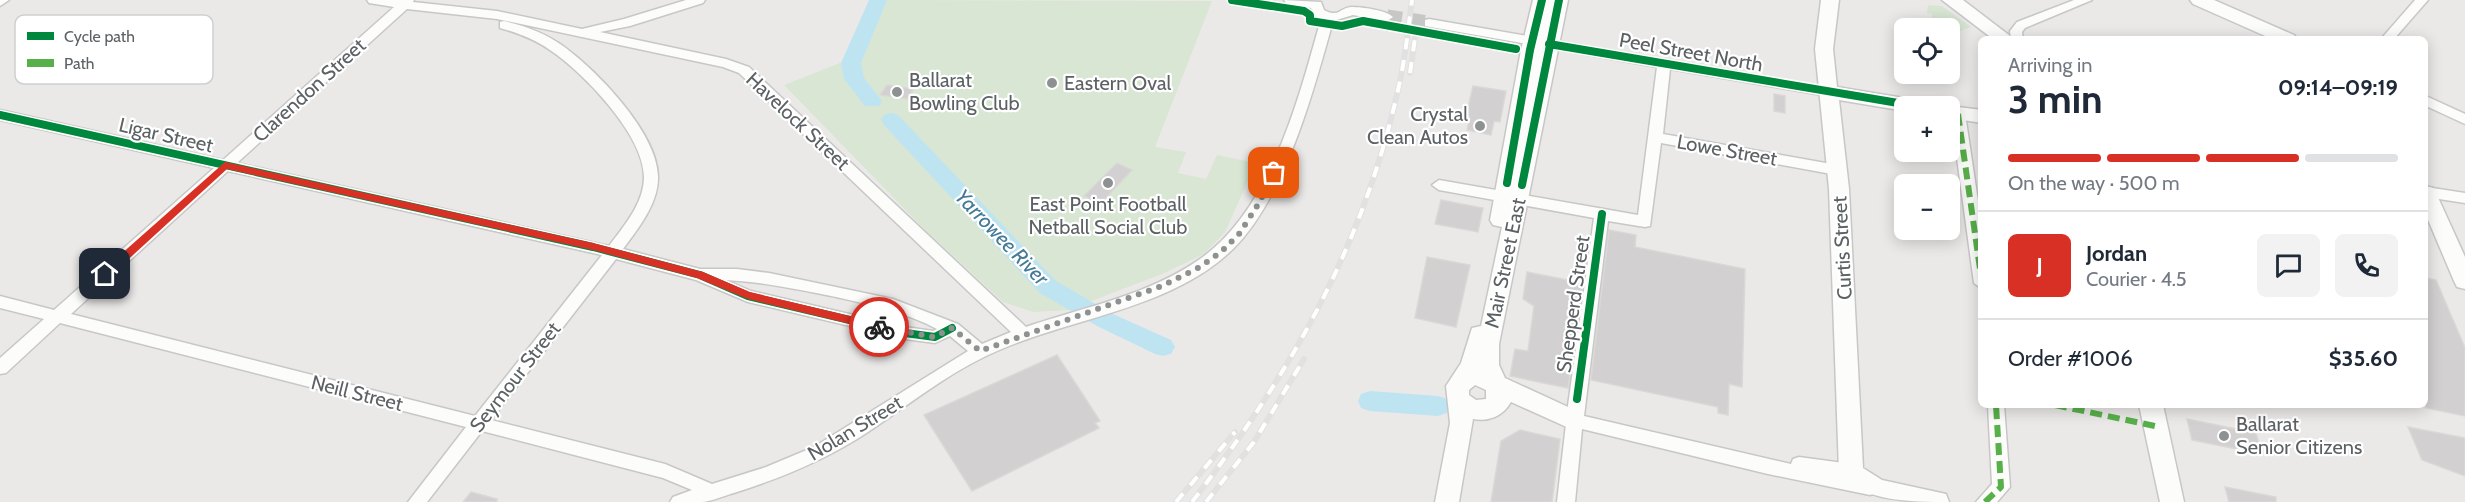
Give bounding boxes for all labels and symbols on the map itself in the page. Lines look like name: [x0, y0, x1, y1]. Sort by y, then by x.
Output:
legend: [15, 15, 213, 84]
text: Cycle path: [64, 27, 135, 46]
street label: Peel Street North: [1617, 28, 1765, 76]
street label: Clarendon Street: [248, 33, 370, 147]
text: Path: [64, 54, 95, 73]
street label: Havelock Street: [741, 67, 855, 175]
place label: Ballarat Bowling Club: [909, 68, 1020, 115]
place label: Eastern Oval: [1064, 71, 1172, 95]
marker: Eastern Oval: [1045, 76, 1059, 90]
marker: Ballarat Bowling Club: [890, 85, 904, 99]
place label: Crystal Clean Autos: [1367, 102, 1468, 149]
street label: Ligar Street: [117, 113, 216, 158]
marker: Crystal Clean Autos: [1473, 119, 1487, 133]
street label: Lowe Street: [1675, 129, 1779, 171]
pin: [1248, 147, 1299, 198]
marker: East Point Football Netball Social Club: [1101, 176, 1115, 190]
water label: Yarrowee River: [950, 184, 1055, 291]
place label: East Point Football Netball Social Club: [1029, 192, 1187, 239]
street label: Curtis Street: [1827, 195, 1857, 301]
street label: Mair Street East: [1479, 196, 1531, 330]
street label: Shepperd Street: [1551, 234, 1595, 374]
pin: [79, 248, 130, 299]
courier: [849, 297, 909, 357]
street label: Seymour Street: [465, 317, 566, 437]
street label: Neill Street: [309, 370, 406, 416]
street label: Nolan Street: [803, 390, 907, 466]
place label: Ballarat Senior Citizens: [2236, 412, 2362, 459]
marker: Ballarat Senior Citizens: [2217, 429, 2231, 443]

